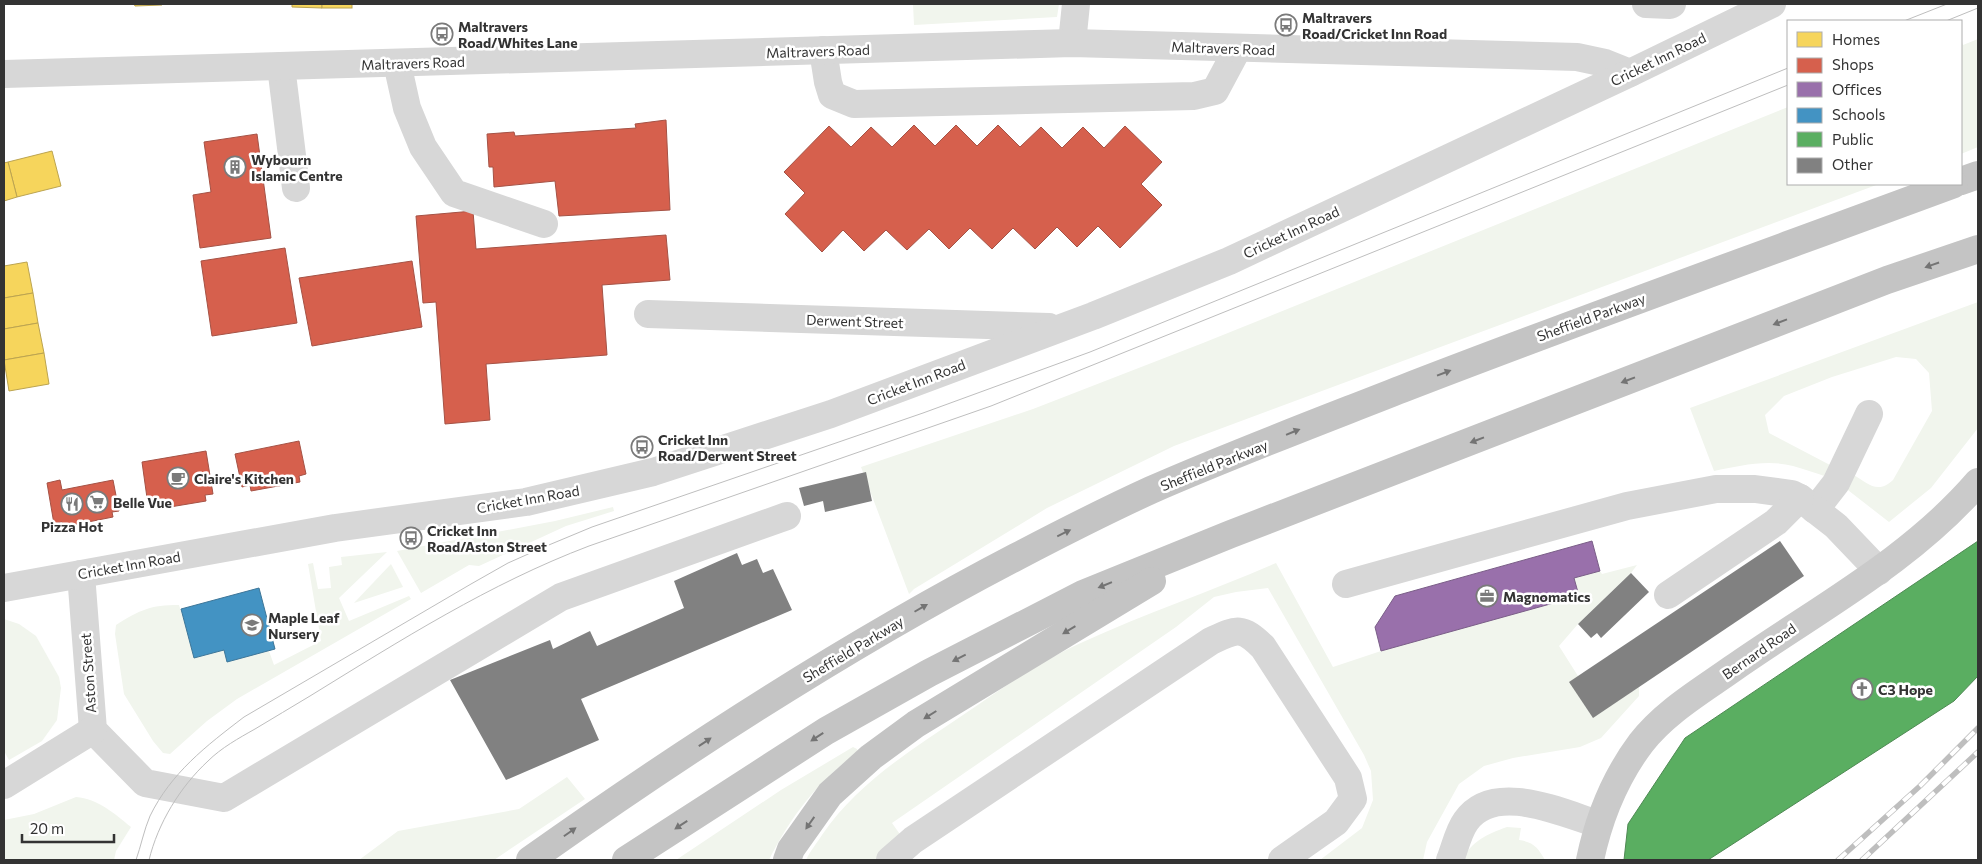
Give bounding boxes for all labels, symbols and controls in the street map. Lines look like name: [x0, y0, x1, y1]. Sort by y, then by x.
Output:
place label: Maltravers Road/Cricket Inn Road: [1302, 9, 1447, 42]
bus stop icon: Maltravers Road/Cricket Inn Road: [1274, 13, 1298, 37]
place label: Maltravers Road/Whites Lane: [458, 18, 578, 51]
legend: [1787, 20, 1962, 185]
bus stop icon: Maltravers Road/Whites Lane: [430, 22, 454, 46]
street label: Cricket Inn Road: [1608, 29, 1708, 89]
text: Homes: [1832, 30, 1880, 48]
street label: Maltravers Road: [1171, 38, 1275, 58]
street label: Maltravers Road: [766, 41, 870, 61]
street label: Maltravers Road: [361, 53, 465, 73]
text: Shops: [1832, 55, 1874, 73]
text: Offices: [1832, 80, 1882, 98]
text: Schools: [1832, 105, 1886, 123]
text: Public: [1832, 130, 1874, 148]
place label: Wybourn Islamic Centre: [251, 151, 343, 184]
building icon: Wybourn Islamic Centre: [223, 155, 247, 179]
text: Other: [1832, 155, 1873, 173]
street label: Cricket Inn Road: [1240, 202, 1342, 262]
one-way arrow: [1924, 261, 1939, 269]
street label: Sheffield Parkway: [1534, 289, 1648, 345]
street label: Derwent Street: [806, 311, 904, 331]
one-way arrow: [1772, 318, 1787, 326]
street label: Cricket Inn Road: [864, 355, 968, 409]
one-way arrow: [1437, 369, 1452, 376]
one-way arrow: [1621, 377, 1636, 385]
one-way arrow: [1286, 428, 1301, 436]
place label: Cricket Inn Road/Derwent Street: [658, 431, 797, 464]
bus stop icon: Cricket Inn Road/Derwent Street: [630, 435, 654, 459]
street label: Sheffield Parkway: [1158, 436, 1270, 494]
one-way arrow: [1470, 436, 1484, 444]
cafe icon: Claire's Kitchen: [166, 466, 190, 490]
place label: Claire's Kitchen: [194, 470, 294, 487]
street label: Cricket Inn Road: [475, 482, 581, 516]
supermarket icon: Belle Vue: [85, 490, 109, 514]
restaurant icon: Pizza Hot: [60, 492, 84, 516]
place label: Belle Vue: [113, 494, 172, 511]
place label: Pizza Hot: [41, 518, 103, 535]
place label: Cricket Inn Road/Aston Street: [427, 522, 547, 555]
bus stop icon: Cricket Inn Road/Aston Street: [399, 526, 423, 550]
one-way arrow: [1057, 528, 1071, 536]
street label: Cricket Inn Road: [76, 548, 182, 582]
one-way arrow: [1098, 582, 1112, 590]
office icon: Magnomatics: [1475, 584, 1499, 608]
place label: Magnomatics: [1503, 588, 1591, 605]
one-way arrow: [914, 604, 927, 613]
place label: Maple Leaf Nursery: [268, 609, 340, 642]
street label: Sheffield Parkway: [800, 612, 906, 686]
school or university icon: Maple Leaf Nursery: [240, 613, 264, 637]
street label: Bernard Road: [1719, 619, 1799, 683]
one-way arrow: [1062, 626, 1075, 635]
street label: Aston Street: [77, 632, 99, 714]
one-way arrow: [952, 654, 967, 662]
church icon: C3 Hope: [1850, 677, 1874, 701]
place label: C3 Hope: [1878, 681, 1933, 698]
one-way arrow: [923, 710, 936, 720]
one-way arrow: [811, 732, 824, 741]
one-way arrow: [698, 737, 711, 747]
scale bar: [22, 812, 115, 844]
one-way arrow: [805, 816, 815, 829]
text: 20 m: [30, 819, 64, 837]
one-way arrow: [674, 820, 687, 830]
one-way arrow: [563, 827, 577, 837]

